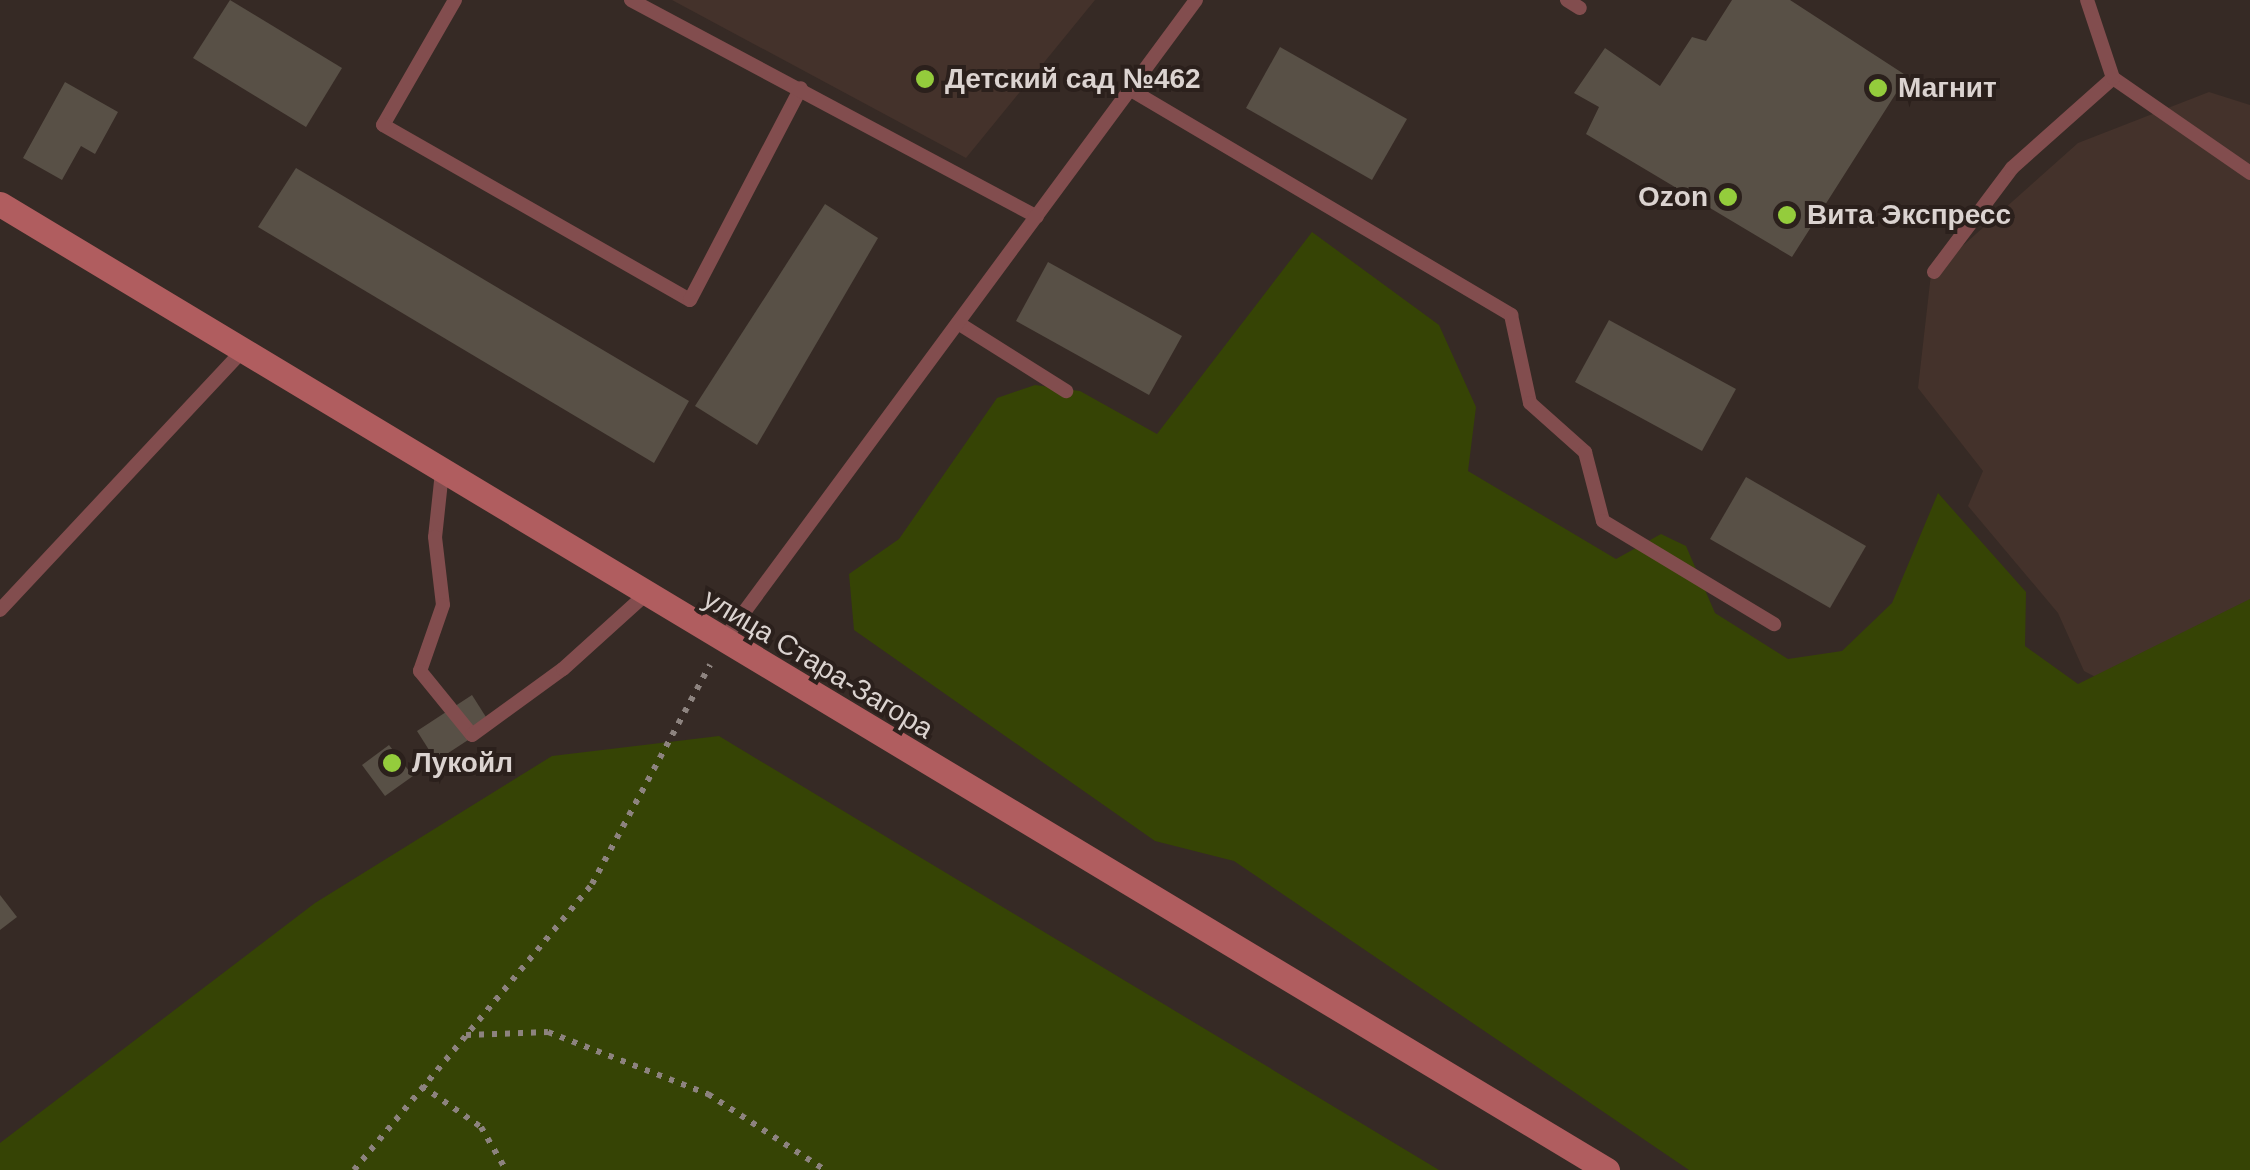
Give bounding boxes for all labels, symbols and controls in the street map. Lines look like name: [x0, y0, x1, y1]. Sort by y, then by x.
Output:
place label: Детский сад №462: [945, 62, 1201, 96]
marker: Детский сад №462: [914, 68, 936, 90]
place label: Магнит: [1898, 71, 1997, 105]
marker: Магнит: [1867, 77, 1889, 99]
place label: Ozon: [1638, 180, 1708, 214]
marker: Ozon: [1717, 186, 1739, 208]
place label: Вита Экспресс: [1807, 198, 2011, 232]
marker: Вита Экспресс: [1776, 204, 1798, 226]
street label: улица Стара-Загора: [697, 582, 939, 746]
place label: Лукойл: [412, 746, 513, 780]
marker: Лукойл: [381, 752, 403, 774]

